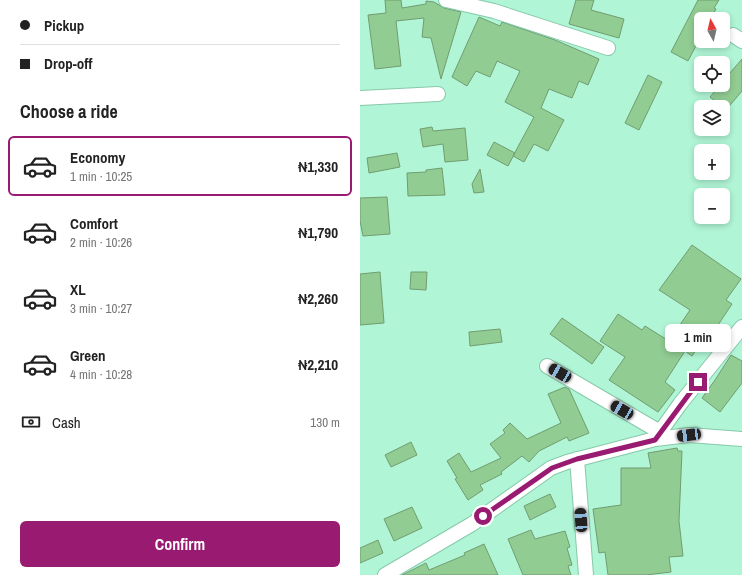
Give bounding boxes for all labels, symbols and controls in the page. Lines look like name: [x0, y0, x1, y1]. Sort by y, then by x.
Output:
north arrow: [694, 12, 730, 48]
map controls: [694, 12, 730, 224]
text: Pickup: [44, 15, 84, 36]
text: Drop-off: [44, 53, 93, 74]
button: locate: [694, 56, 730, 92]
text: Choose a ride: [20, 99, 118, 124]
button: layers: [694, 100, 730, 136]
button: +: [694, 144, 730, 180]
text: Economy: [70, 147, 125, 168]
icon: car: [22, 148, 58, 184]
text: ₦1,330: [298, 156, 338, 177]
text: 1 min · 10:25: [70, 168, 132, 185]
button: −: [694, 188, 730, 224]
text: Comfort: [70, 213, 118, 234]
icon: car: [22, 214, 58, 250]
text: ₦1,790: [298, 222, 338, 243]
text: 2 min · 10:26: [70, 234, 132, 251]
text: XL: [70, 279, 86, 300]
icon: car: [22, 280, 58, 316]
text: ₦2,260: [298, 288, 338, 309]
text: 3 min · 10:27: [70, 300, 132, 317]
callout: 1 min: [665, 324, 731, 352]
text: 1 min: [684, 329, 712, 346]
text: Green: [70, 345, 106, 366]
icon: car: [22, 346, 58, 382]
text: ₦2,210: [298, 354, 338, 375]
car: [547, 362, 573, 384]
text: 4 min · 10:28: [70, 366, 132, 383]
route end: [689, 373, 707, 391]
car: [609, 399, 635, 421]
icon: cash: [20, 411, 42, 433]
text: Cash: [52, 412, 81, 433]
text: 130 m: [310, 414, 340, 431]
car: [676, 428, 702, 442]
route start: [474, 507, 492, 525]
car: [574, 508, 588, 532]
button: Confirm: [20, 521, 340, 567]

